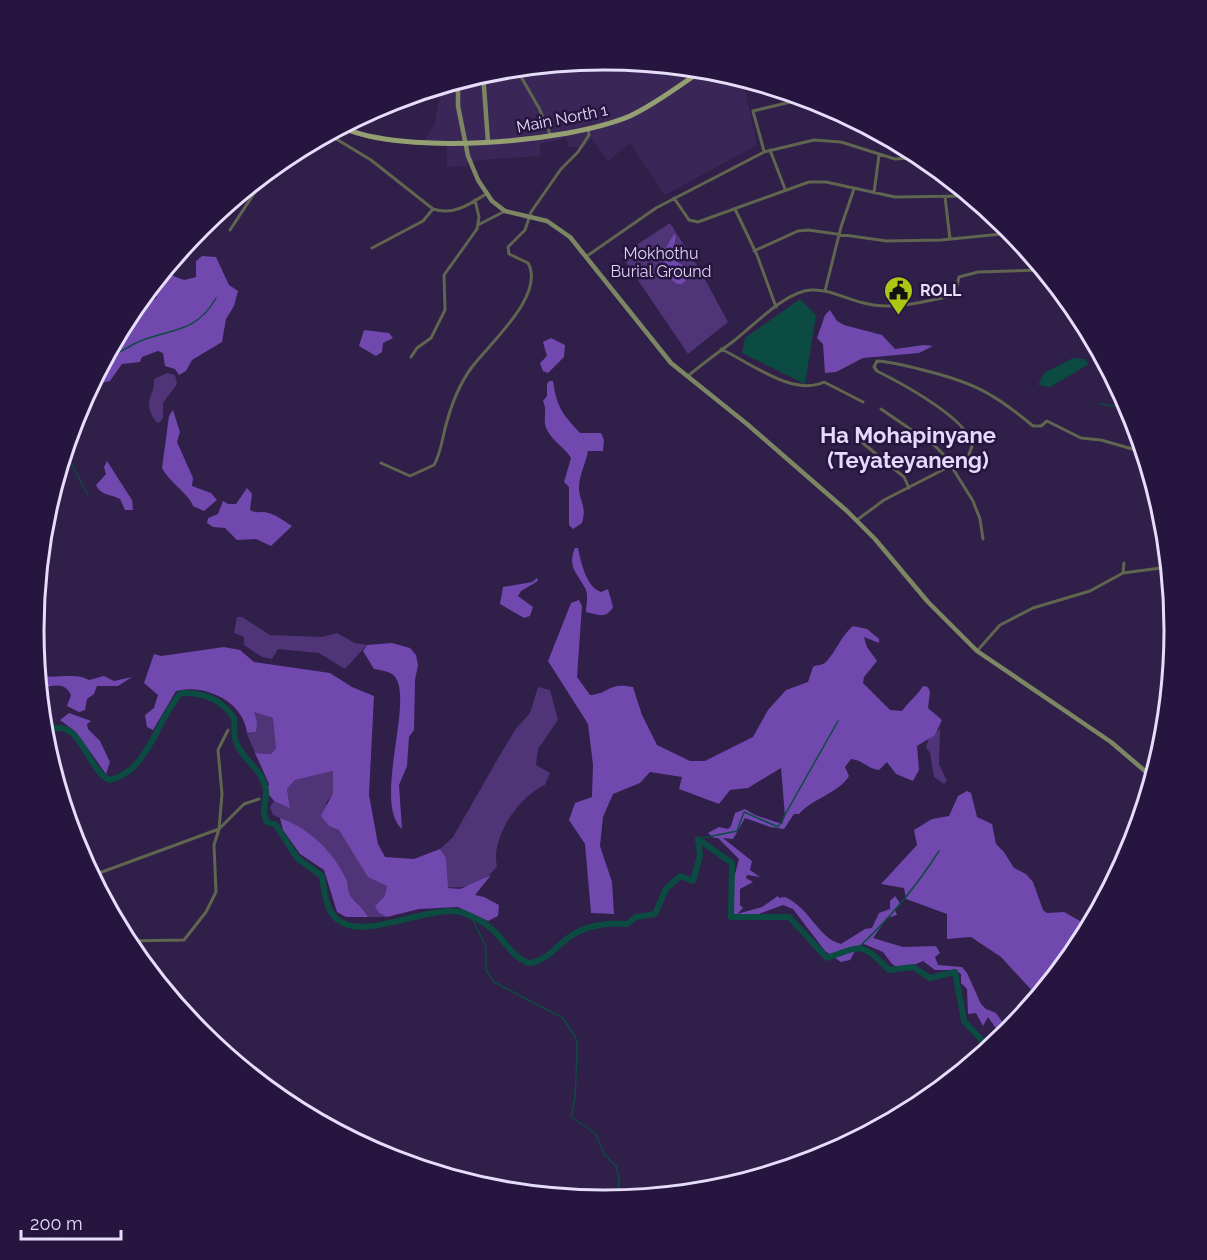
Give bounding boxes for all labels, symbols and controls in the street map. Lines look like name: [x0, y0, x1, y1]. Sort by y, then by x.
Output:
street label: Main North 1: [515, 100, 609, 137]
park label: Mokhothu Burial Ground: [610, 244, 712, 281]
public building icon: ROLL: [883, 274, 915, 316]
place label: ROLL: [920, 281, 962, 300]
district label: Ha Mohapinyane (Teyateyaneng): [820, 422, 996, 473]
scale bar: [21, 1203, 122, 1241]
text: 200 m: [30, 1213, 83, 1234]

